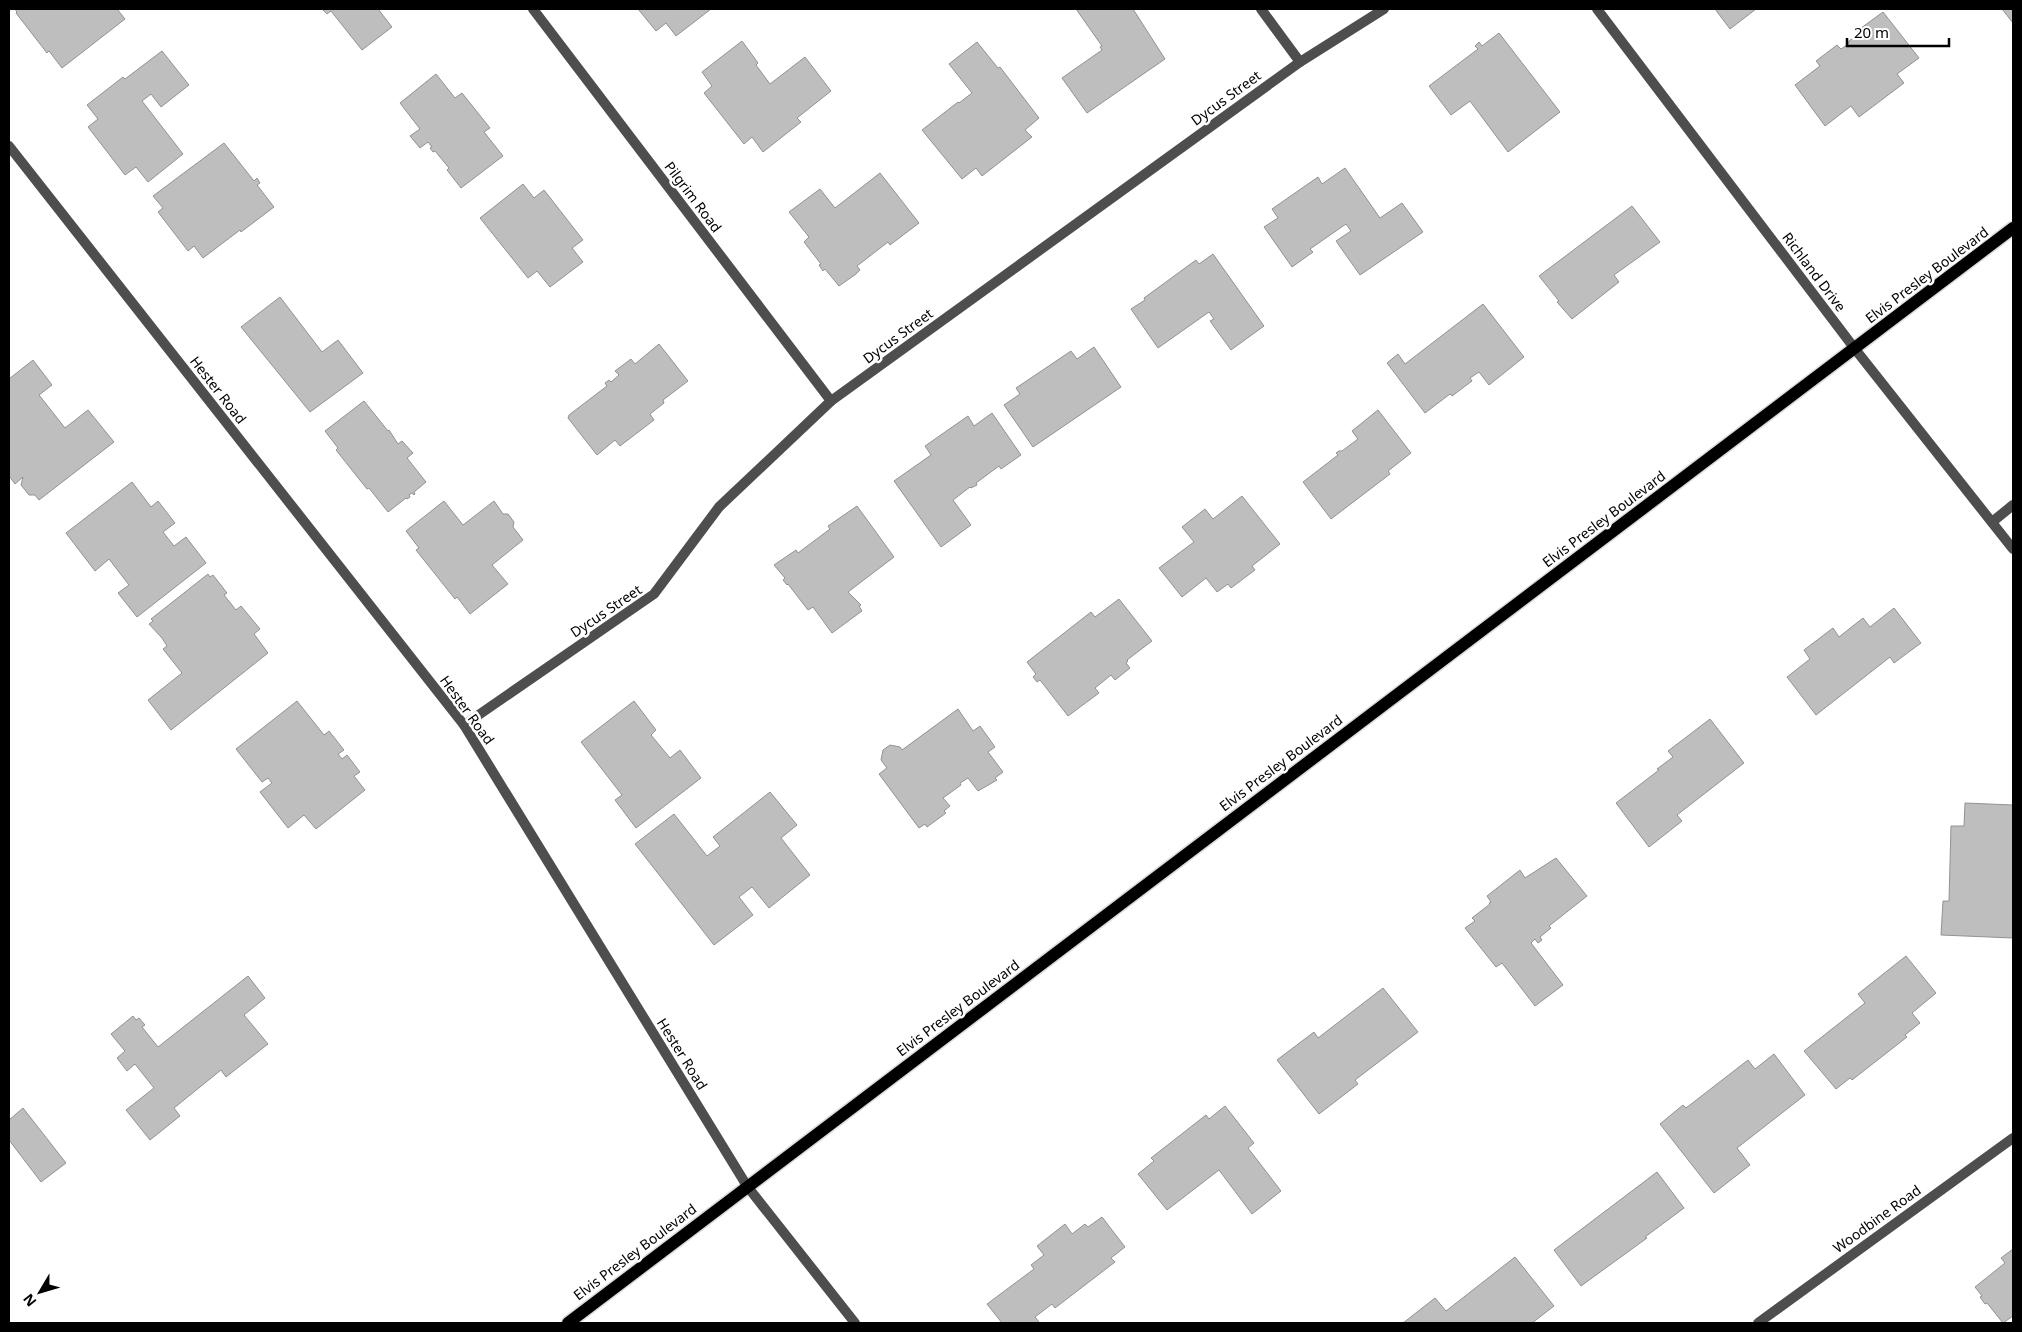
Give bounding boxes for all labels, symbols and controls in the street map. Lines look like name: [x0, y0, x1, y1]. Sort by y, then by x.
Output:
scale bar: [1847, 15, 1950, 47]
text: 20 m: [1854, 22, 1889, 42]
street label: Dycus Street: [1187, 66, 1265, 129]
street label: Pilgrim Road: [661, 157, 726, 236]
street label: Elvis Presley Boulevard: [1861, 222, 1992, 327]
street label: Richland Drive: [1778, 228, 1851, 315]
street label: Dycus Street: [859, 304, 937, 367]
street label: Hester Road: [186, 352, 251, 427]
street label: Elvis Presley Boulevard: [1538, 466, 1669, 571]
street label: Dycus Street: [566, 580, 645, 641]
street label: Hester Road: [436, 671, 499, 748]
street label: Elvis Presley Boulevard: [1215, 710, 1346, 815]
street label: Elvis Presley Boulevard: [892, 955, 1023, 1060]
street label: Hester Road: [653, 1014, 712, 1093]
street label: Woodbine Road: [1829, 1180, 1924, 1257]
street label: Elvis Presley Boulevard: [569, 1199, 700, 1304]
north arrow: [15, 1267, 65, 1317]
text: N: [18, 1290, 40, 1311]

